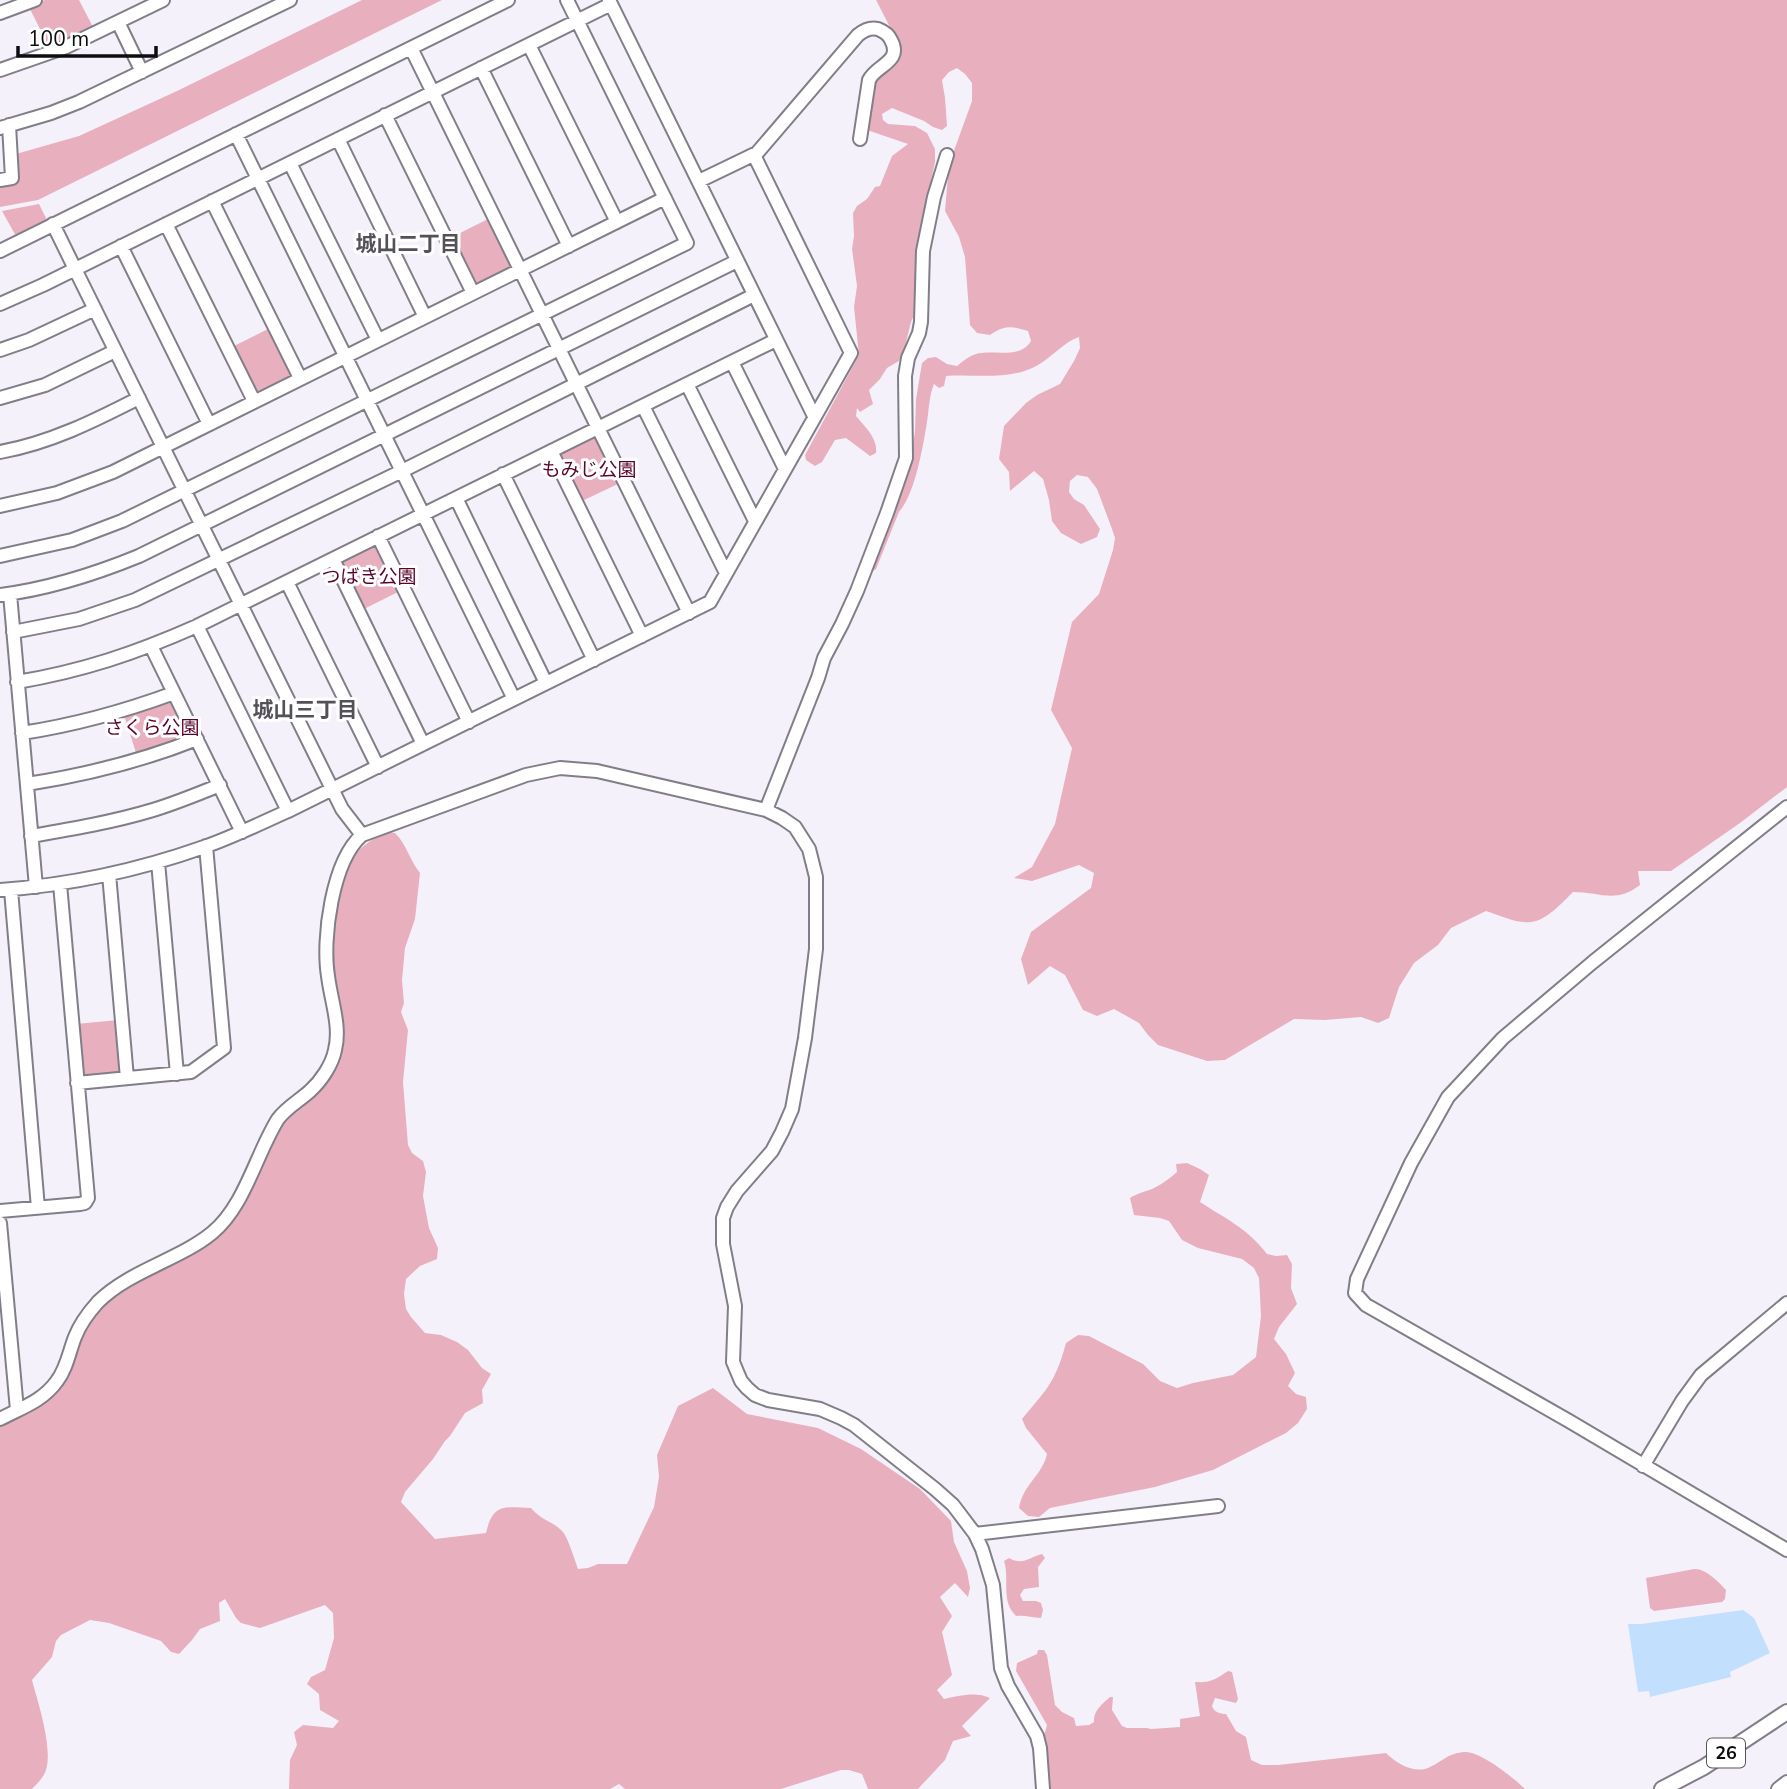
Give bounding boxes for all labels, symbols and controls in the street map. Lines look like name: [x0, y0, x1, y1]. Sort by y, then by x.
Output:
scale bar: [18, 14, 156, 58]
text: 100 m: [28, 25, 89, 53]
district label: 城山二丁目: [356, 230, 461, 258]
park label: もみじ公園: [541, 457, 637, 483]
park label: つばき公園: [321, 564, 417, 590]
district label: 城山三丁目: [253, 696, 358, 724]
park label: さくら公園: [104, 715, 200, 741]
road number: 26: [1707, 1738, 1745, 1768]

